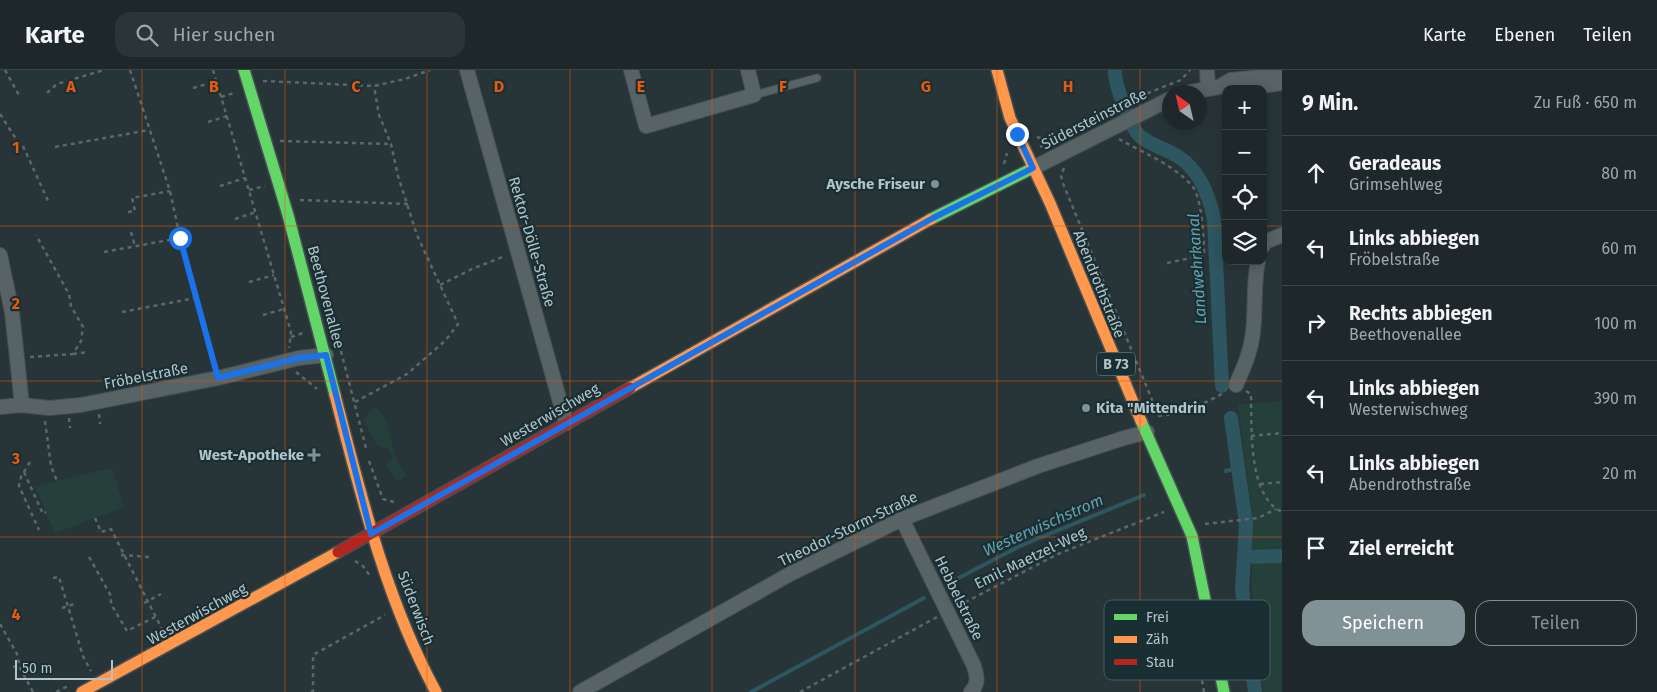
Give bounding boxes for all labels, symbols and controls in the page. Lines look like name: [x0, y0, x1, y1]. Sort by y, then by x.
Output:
search box: [115, 12, 465, 57]
text: Karte: [25, 21, 85, 49]
icon: search: [133, 21, 161, 49]
text: Hier suchen: [173, 23, 275, 46]
text: Karte: [1423, 24, 1466, 46]
text: Ebenen: [1494, 24, 1555, 46]
text: Teilen: [1583, 24, 1632, 46]
text: A: [65, 77, 76, 96]
text: B: [209, 77, 219, 96]
text: C: [351, 77, 361, 96]
text: D: [494, 77, 504, 96]
text: E: [637, 77, 645, 96]
text: F: [779, 77, 787, 96]
text: G: [921, 77, 931, 96]
text: H: [1063, 77, 1073, 96]
street label: Südersteinstraße: [1038, 85, 1150, 153]
north arrow: [1162, 85, 1207, 130]
map controls: [1222, 85, 1267, 265]
button: +: [1222, 85, 1267, 130]
text: 9 Min.: [1302, 90, 1358, 116]
text: Zu Fuß · 650 m: [1534, 93, 1637, 112]
route end: [1006, 123, 1029, 146]
button: −: [1222, 130, 1267, 175]
text: 1: [12, 138, 20, 157]
text: Geradeaus: [1349, 152, 1441, 175]
icon: ahead: [1302, 159, 1330, 187]
text: 80 m: [1601, 164, 1637, 183]
street label: Rektor-Dölle-Straße: [505, 175, 559, 309]
place label: Aysche Friseur: [825, 175, 926, 193]
button: locate: [1222, 175, 1267, 220]
text: Grimsehlweg: [1349, 175, 1442, 194]
marker: Aysche Friseur: [929, 178, 941, 190]
water label: Landwehrkanal: [1184, 213, 1210, 325]
button: layers: [1222, 220, 1267, 265]
route start: [169, 227, 192, 250]
street label: Abendrothstraße: [1069, 227, 1129, 341]
text: Links abbiegen: [1349, 227, 1480, 250]
icon: left: [1302, 234, 1330, 262]
text: 60 m: [1602, 239, 1637, 258]
street label: Beethovenallee: [304, 244, 348, 350]
text: Fröbelstraße: [1349, 250, 1440, 269]
text: 2: [12, 294, 20, 313]
text: Rechts abbiegen: [1349, 302, 1492, 325]
icon: right: [1302, 309, 1330, 337]
text: 100 m: [1594, 314, 1637, 333]
text: Beethovenallee: [1349, 325, 1462, 344]
road number: B 73: [1097, 352, 1135, 376]
street label: Fröbelstraße: [102, 359, 190, 393]
text: Links abbiegen: [1349, 377, 1480, 400]
street label: Westerwischweg: [497, 379, 603, 451]
icon: left: [1302, 384, 1330, 412]
text: 390 m: [1594, 389, 1637, 408]
place label: Kita "Mittendrin: [1096, 399, 1206, 417]
text: Westerwischweg: [1349, 400, 1468, 419]
marker: Kita "Mittendrin: [1080, 402, 1092, 414]
place label: West-Apotheke: [199, 446, 304, 464]
text: 3: [11, 449, 20, 468]
marker: West-Apotheke: [308, 449, 320, 461]
text: Links abbiegen: [1349, 452, 1480, 475]
icon: left: [1302, 459, 1330, 487]
text: 20 m: [1602, 464, 1637, 483]
text: Abendrothstraße: [1349, 475, 1471, 494]
street label: Theodor-Storm-Straße: [776, 488, 920, 570]
water label: Westerwischstrom: [980, 490, 1106, 560]
street label: Emil-Maetzel-Weg: [971, 523, 1089, 593]
icon: arrive: [1302, 534, 1330, 562]
text: Ziel erreicht: [1349, 537, 1454, 560]
street label: Hebbelstraße: [931, 553, 987, 643]
street label: Süderwisch: [394, 568, 438, 648]
street label: Westerwischweg: [144, 579, 250, 649]
legend: [1104, 600, 1270, 680]
button: Speichern: [1302, 600, 1465, 646]
button: Teilen: [1475, 600, 1637, 646]
text: 4: [11, 605, 21, 624]
text: Frei: [1146, 609, 1169, 626]
text: Zäh: [1146, 631, 1169, 648]
text: Stau: [1146, 654, 1174, 671]
scale bar: [15, 657, 112, 680]
text: 50 m: [22, 660, 53, 677]

